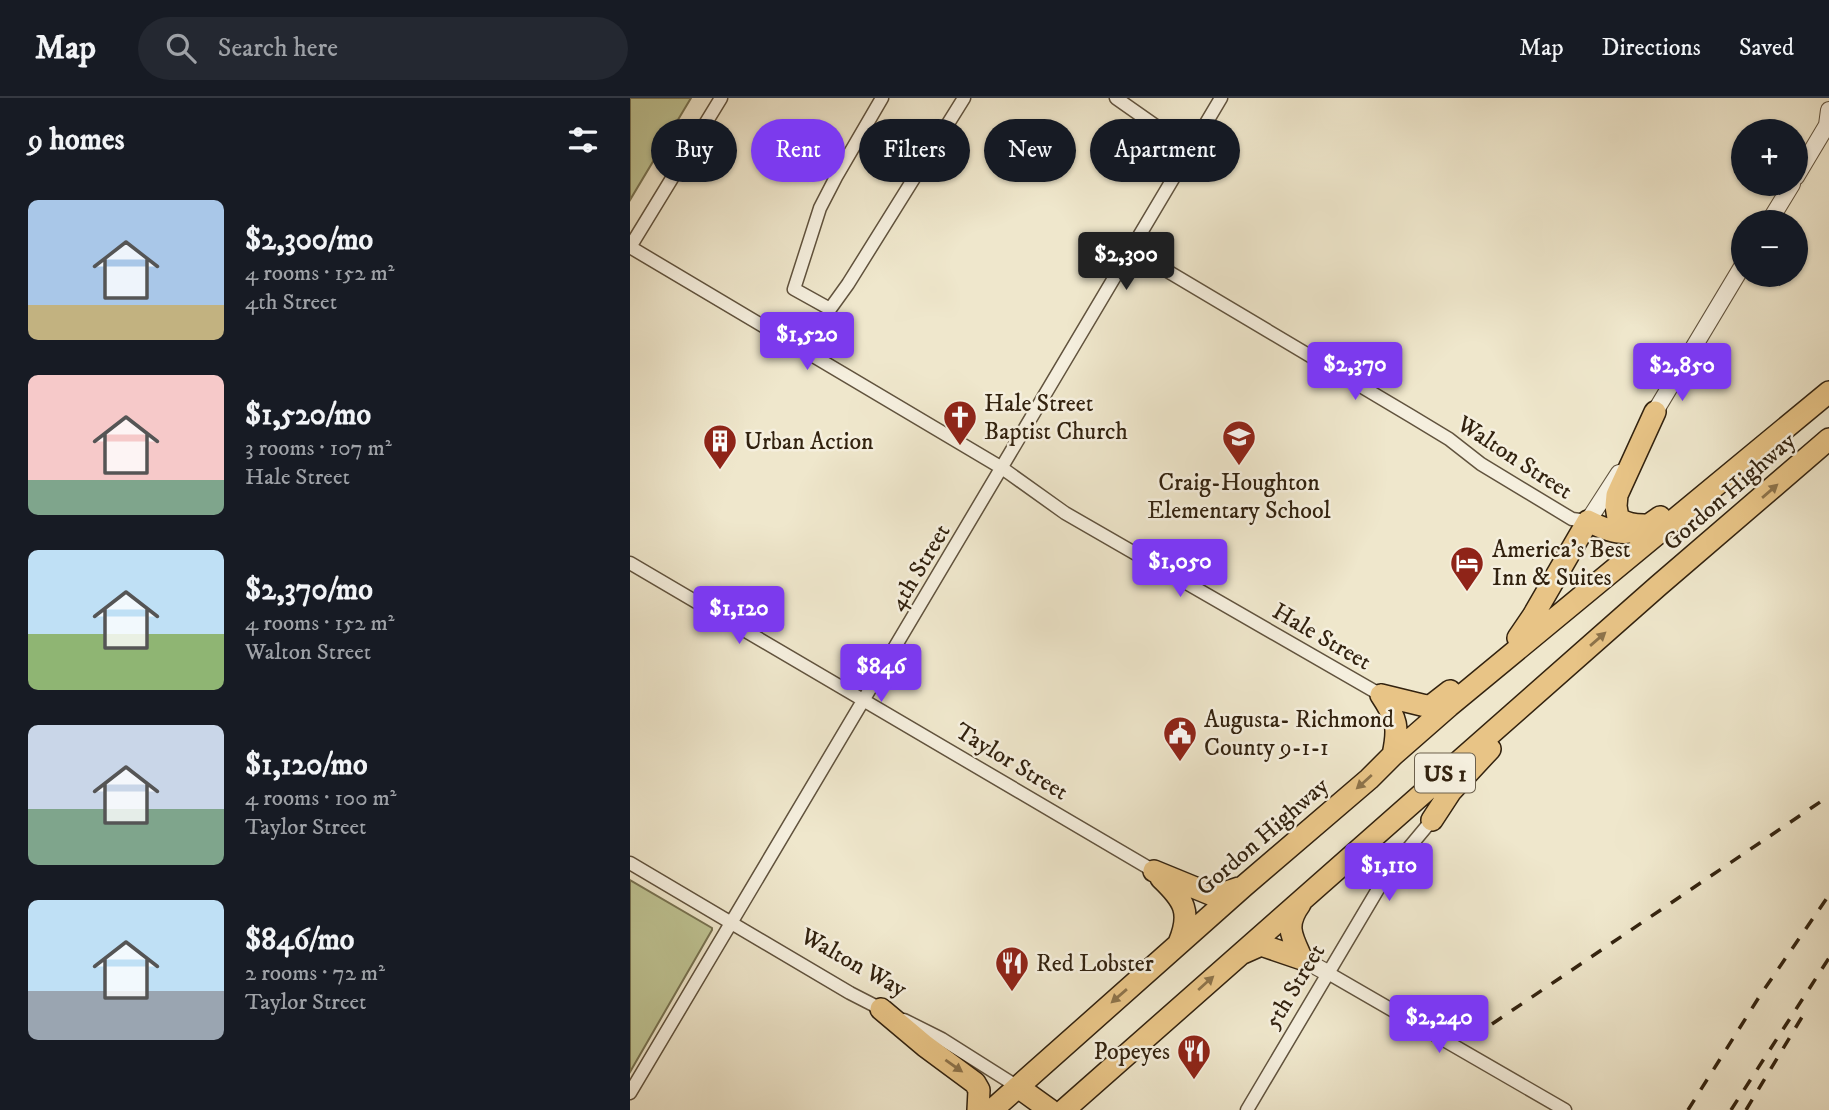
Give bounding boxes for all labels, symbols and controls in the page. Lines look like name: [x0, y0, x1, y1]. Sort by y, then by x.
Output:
search box: [138, 17, 628, 80]
text: Map: [35, 28, 96, 69]
icon: search: [162, 29, 200, 67]
text: Search here: [218, 32, 338, 65]
text: Map: [1519, 33, 1564, 63]
text: Directions: [1602, 33, 1701, 63]
text: Saved: [1739, 33, 1794, 63]
chip: Buy: [651, 119, 737, 182]
chip: Rent: [751, 119, 845, 182]
chip: Filters: [859, 119, 970, 182]
chip: New: [984, 119, 1076, 182]
chip: Apartment: [1090, 119, 1240, 182]
map controls: [1731, 119, 1808, 287]
button: +: [1731, 119, 1808, 196]
icon: filters: [564, 121, 602, 159]
text: 9 homes: [28, 122, 125, 159]
button: −: [1731, 210, 1808, 287]
text: $2,300/mo: [245, 222, 373, 259]
icon: home: [84, 228, 168, 312]
pin: $2,300: [1069, 232, 1183, 292]
text: $2,300: [1094, 240, 1158, 269]
text: 4 rooms · 152 m²: [245, 259, 394, 288]
text: 4th Street: [245, 288, 337, 317]
pin: $1,520: [750, 313, 864, 372]
text: $1,520: [776, 320, 838, 349]
pin: $2,370: [1298, 342, 1412, 402]
pin: $2,850: [1625, 344, 1739, 403]
text: $2,370: [1323, 350, 1387, 379]
text: $2,850: [1649, 351, 1715, 380]
place label: Hale Street Baptist Church: [984, 389, 1128, 447]
text: $1,520/mo: [245, 397, 371, 434]
church icon: Hale Street Baptist Church: [941, 398, 979, 447]
icon: home: [84, 403, 168, 487]
street label: Walton Street: [1450, 409, 1578, 506]
school or university icon: Craig-Houghton Elementary School: [1220, 418, 1258, 467]
building icon: Urban Action: [701, 422, 739, 471]
street label: Gordon Highway: [1657, 426, 1803, 557]
place label: Urban Action: [744, 427, 874, 457]
text: 3 rooms · 107 m²: [245, 434, 392, 463]
text: Hale Street: [245, 463, 350, 492]
place label: Craig-Houghton Elementary School: [1147, 468, 1332, 526]
one-way arrow: [1762, 484, 1779, 499]
street label: 4th Street: [882, 518, 958, 616]
place label: America's Best Inn & Suites: [1492, 535, 1631, 593]
pin: $1,050: [1123, 540, 1237, 599]
hotel icon: America's Best Inn & Suites: [1448, 544, 1486, 593]
text: $1,050: [1148, 547, 1212, 576]
text: $2,370/mo: [245, 572, 373, 609]
icon: home: [84, 578, 168, 662]
pin: $1,120: [682, 587, 796, 646]
text: $1,120: [709, 594, 769, 623]
street label: Hale Street: [1267, 597, 1377, 677]
text: 4 rooms · 152 m²: [245, 609, 394, 638]
one-way arrow: [1589, 631, 1607, 647]
text: Walton Street: [245, 638, 371, 667]
pin: $846: [840, 644, 922, 704]
text: $846: [856, 652, 906, 681]
place label: Augusta- Richmond County 9-1-1: [1204, 705, 1394, 763]
public building icon: Augusta- Richmond County 9-1-1: [1161, 714, 1199, 763]
street label: Taylor Street: [949, 716, 1074, 807]
text: $1,120/mo: [245, 747, 368, 784]
icon: home: [84, 753, 168, 837]
road number: US 1: [1415, 754, 1475, 792]
street label: Gordon Highway: [1190, 771, 1336, 902]
one-way arrow: [1356, 774, 1373, 789]
text: 4 rooms · 100 m²: [245, 784, 397, 813]
text: Taylor Street: [245, 813, 366, 842]
pin: $1,110: [1332, 844, 1446, 903]
text: $1,110: [1361, 851, 1417, 880]
street label: Walton Way: [794, 921, 912, 1005]
text: $846/mo: [245, 922, 354, 959]
icon: home: [84, 928, 168, 1012]
street label: 5th Street: [1258, 938, 1332, 1035]
restaurant icon: Red Lobster: [993, 944, 1031, 993]
place label: Red Lobster: [1036, 949, 1154, 979]
text: 2 rooms · 72 m²: [245, 959, 385, 988]
one-way arrow: [1197, 975, 1215, 991]
text: Taylor Street: [245, 988, 366, 1017]
one-way arrow: [1110, 988, 1128, 1004]
pin: $2,240: [1382, 996, 1496, 1055]
text: $2,240: [1405, 1003, 1473, 1032]
restaurant icon: Popeyes: [1175, 1032, 1213, 1081]
place label: Popeyes: [1094, 1037, 1170, 1067]
one-way arrow: [945, 1059, 963, 1073]

